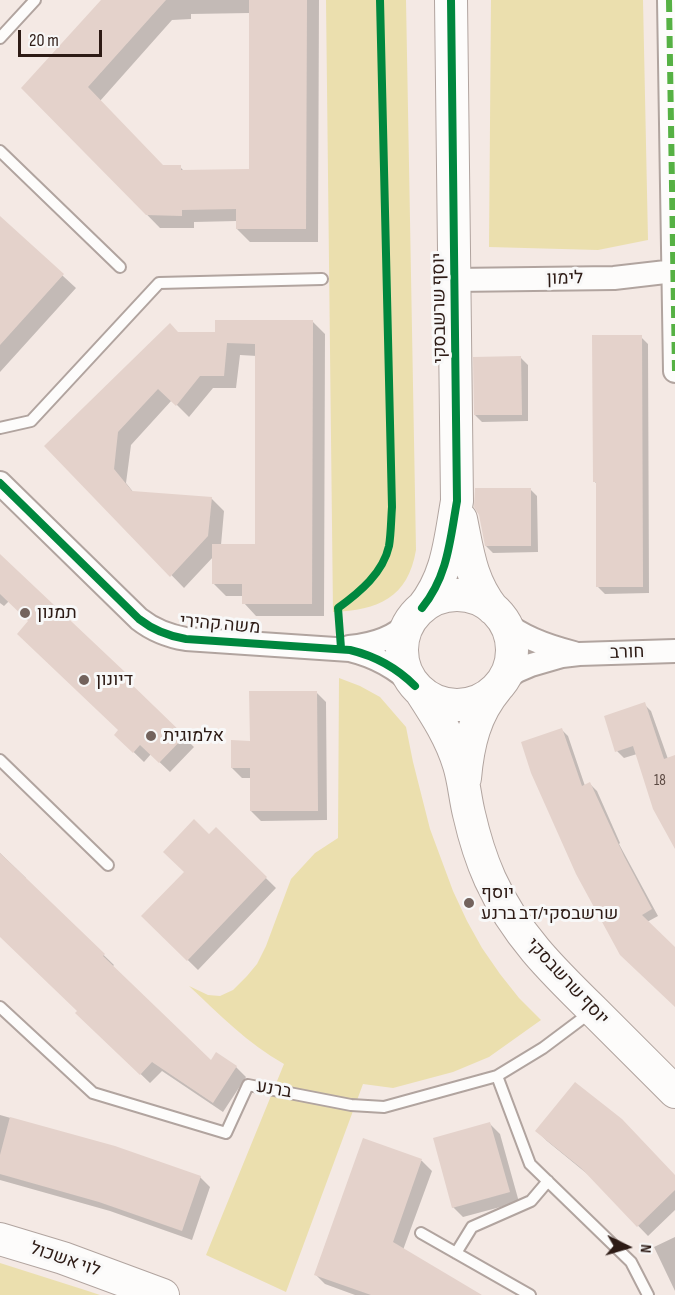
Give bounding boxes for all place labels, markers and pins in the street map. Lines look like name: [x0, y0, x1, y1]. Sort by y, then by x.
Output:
place label: תמנון: [37, 602, 77, 624]
marker: תמנון: [18, 606, 32, 620]
place label: דיונון: [96, 669, 133, 691]
marker: דיונון: [77, 673, 91, 687]
place label: אלמוגית: [163, 725, 224, 747]
marker: אלמוגית: [144, 729, 158, 743]
place label: יוסף שרשבסקי/דב ברנע: [481, 882, 618, 924]
marker: יוסף שרשבסקי/דב ברנע: [462, 896, 476, 910]

